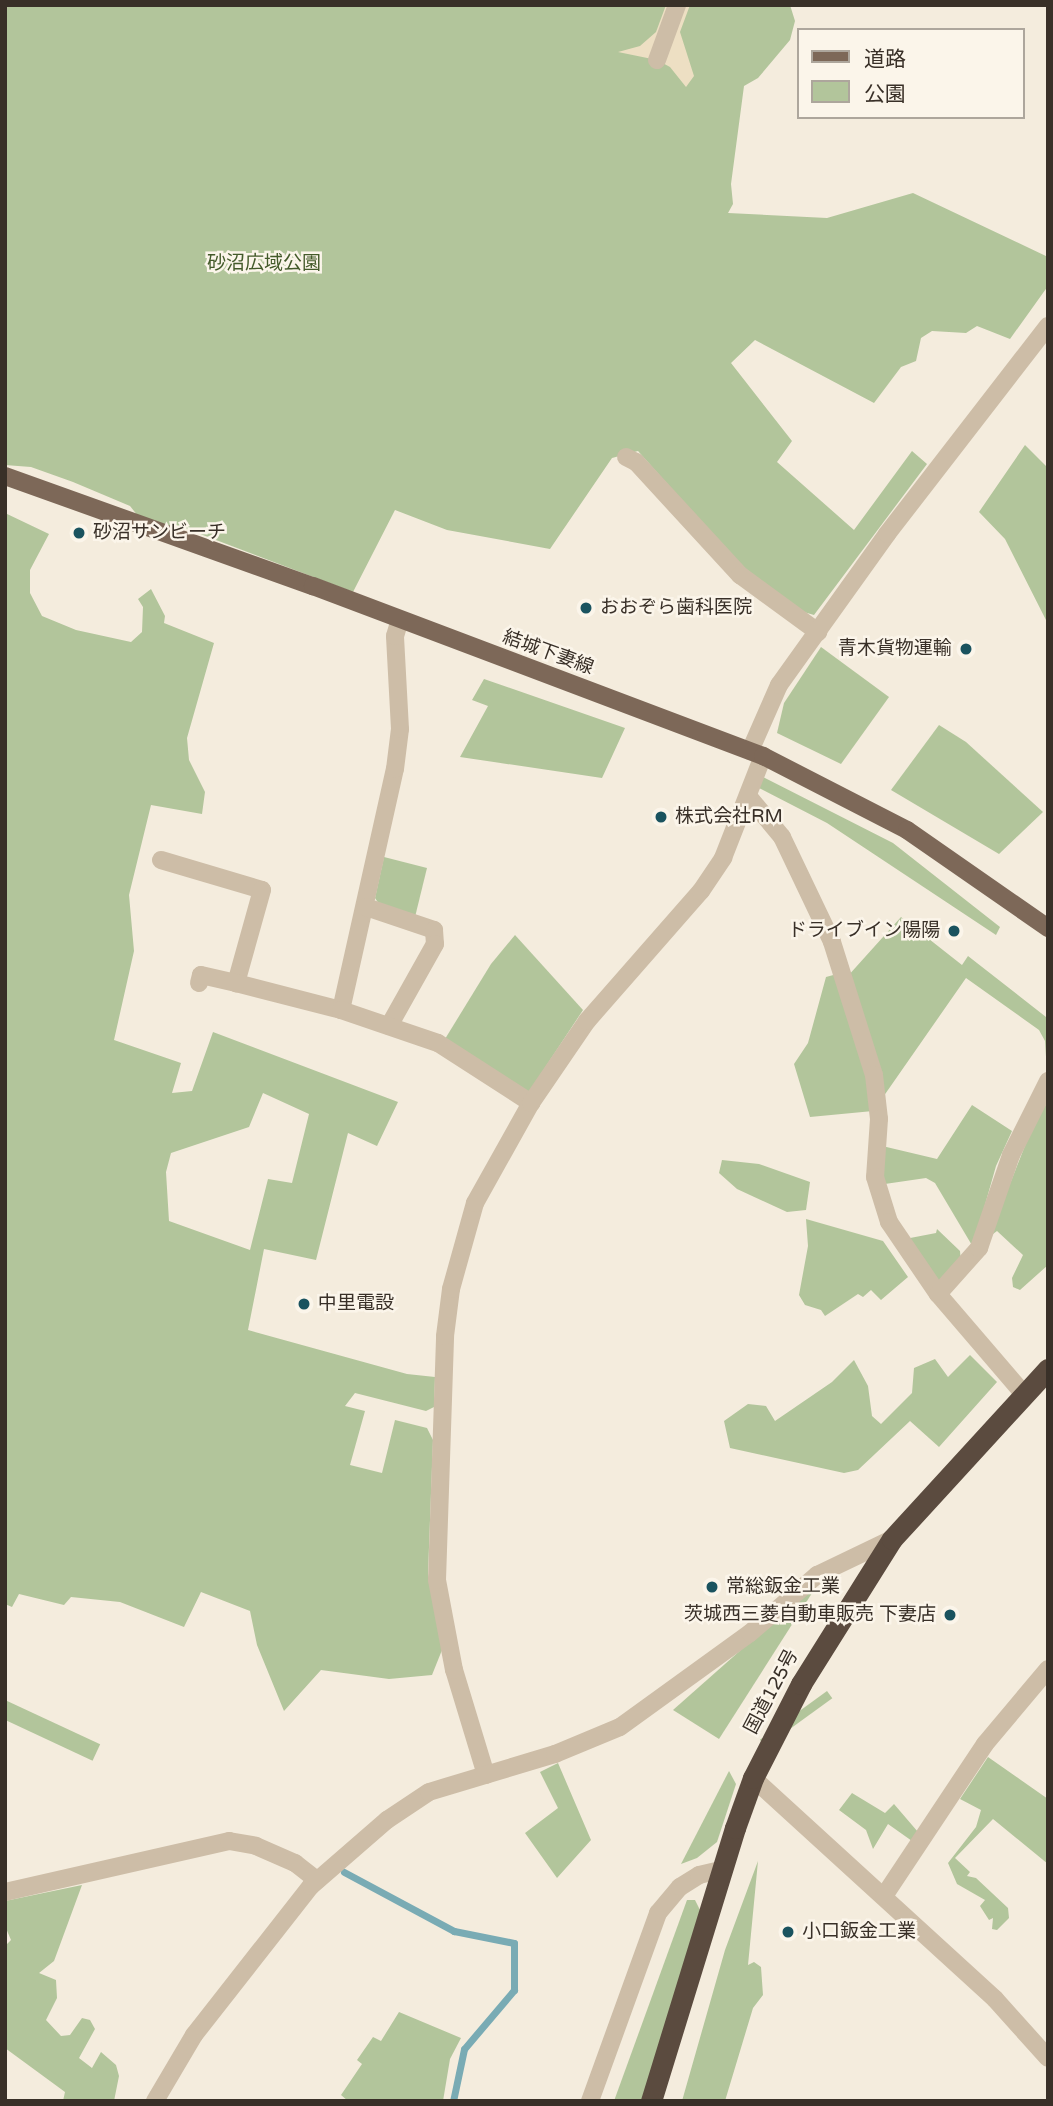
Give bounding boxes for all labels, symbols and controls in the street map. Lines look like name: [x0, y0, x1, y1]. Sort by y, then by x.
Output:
legend: [797, 28, 1025, 119]
text: 道路: [864, 47, 906, 72]
text: 公園: [864, 82, 906, 107]
park label: 砂沼広域公園: [207, 253, 321, 275]
place label: 砂沼サンビーチ: [93, 522, 226, 544]
marker: 砂沼サンビーチ: [71, 525, 87, 541]
place label: おおぞら歯科医院: [600, 597, 752, 619]
marker: おおぞら歯科医院: [578, 600, 594, 616]
street label: 結城下妻線: [499, 626, 597, 680]
place label: 青木貨物運輸: [838, 638, 952, 660]
marker: 青木貨物運輸: [958, 641, 974, 657]
place label: 株式会社RM: [675, 806, 783, 828]
marker: 株式会社RM: [653, 809, 669, 825]
place label: ドライブイン陽陽: [788, 920, 940, 942]
marker: ドライブイン陽陽: [946, 923, 962, 939]
place label: 中里電設: [318, 1293, 394, 1315]
marker: 中里電設: [296, 1296, 312, 1312]
place label: 常総鈑金工業: [726, 1576, 840, 1598]
marker: 常総鈑金工業: [704, 1579, 720, 1595]
place label: 茨城西三菱自動車販売 下妻店: [684, 1604, 936, 1626]
marker: 茨城西三菱自動車販売 下妻店: [942, 1607, 958, 1623]
street label: 国道125号: [740, 1646, 804, 1738]
place label: 小口鈑金工業: [802, 1921, 916, 1943]
marker: 小口鈑金工業: [780, 1924, 796, 1940]

